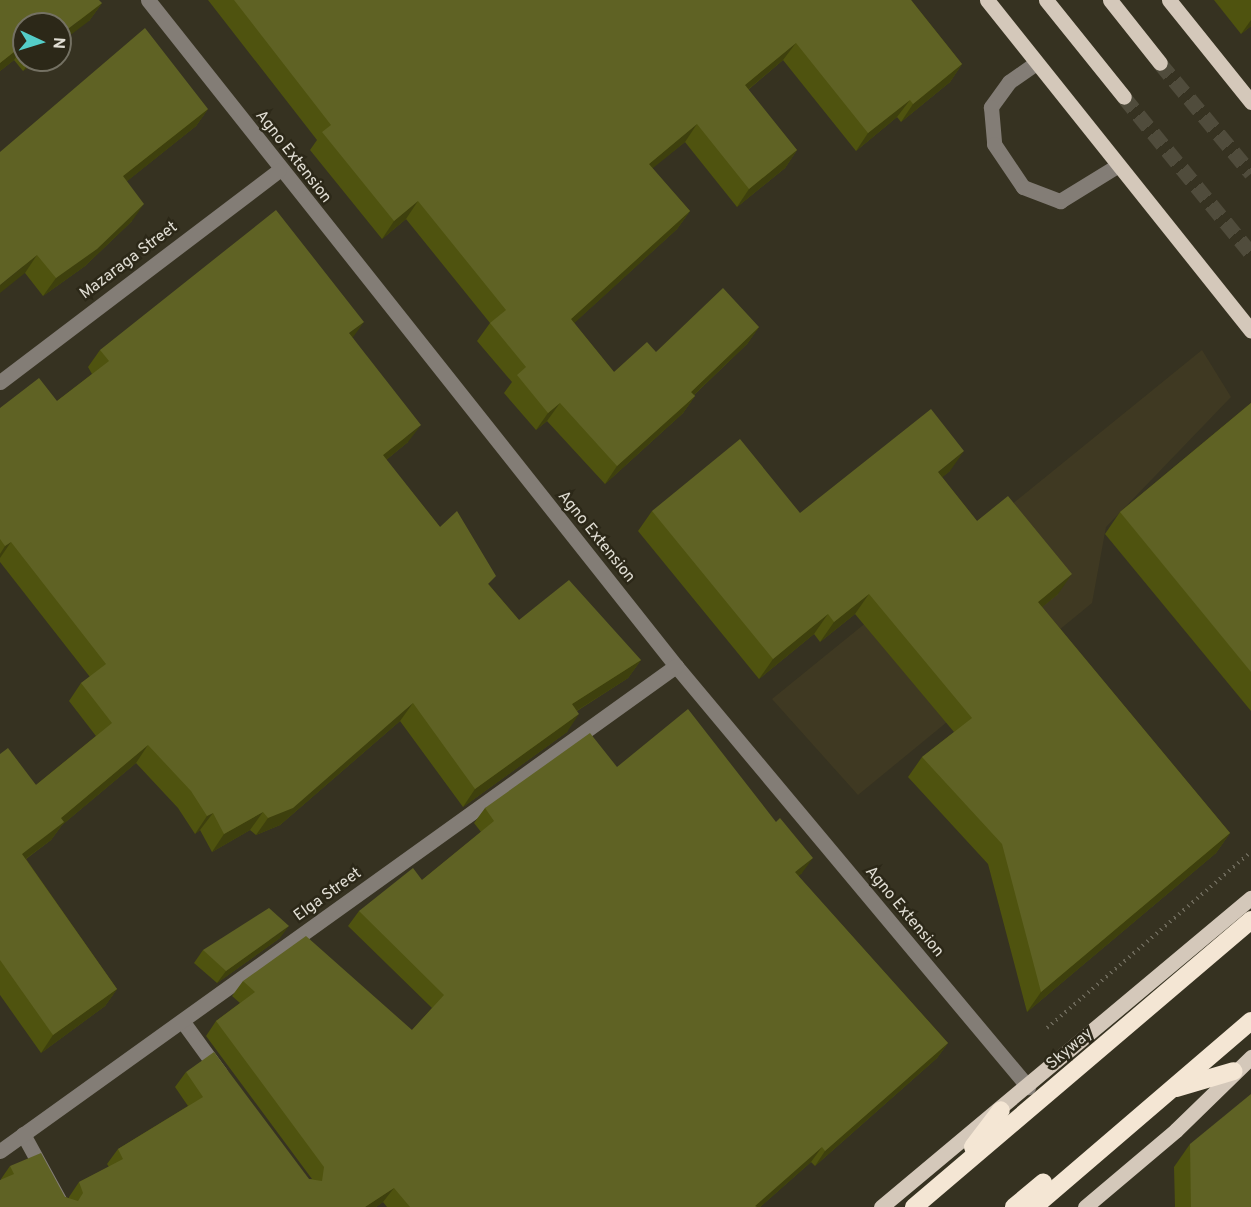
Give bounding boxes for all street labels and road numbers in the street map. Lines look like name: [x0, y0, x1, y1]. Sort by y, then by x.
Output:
street label: Agno Extension: [251, 107, 335, 207]
street label: Mazaraga Street: [76, 218, 182, 304]
street label: Agno Extension: [553, 487, 639, 587]
street label: Agno Extension: [860, 863, 948, 961]
street label: Elga Street: [290, 864, 366, 926]
street label: Skyway: [1043, 1024, 1097, 1074]

